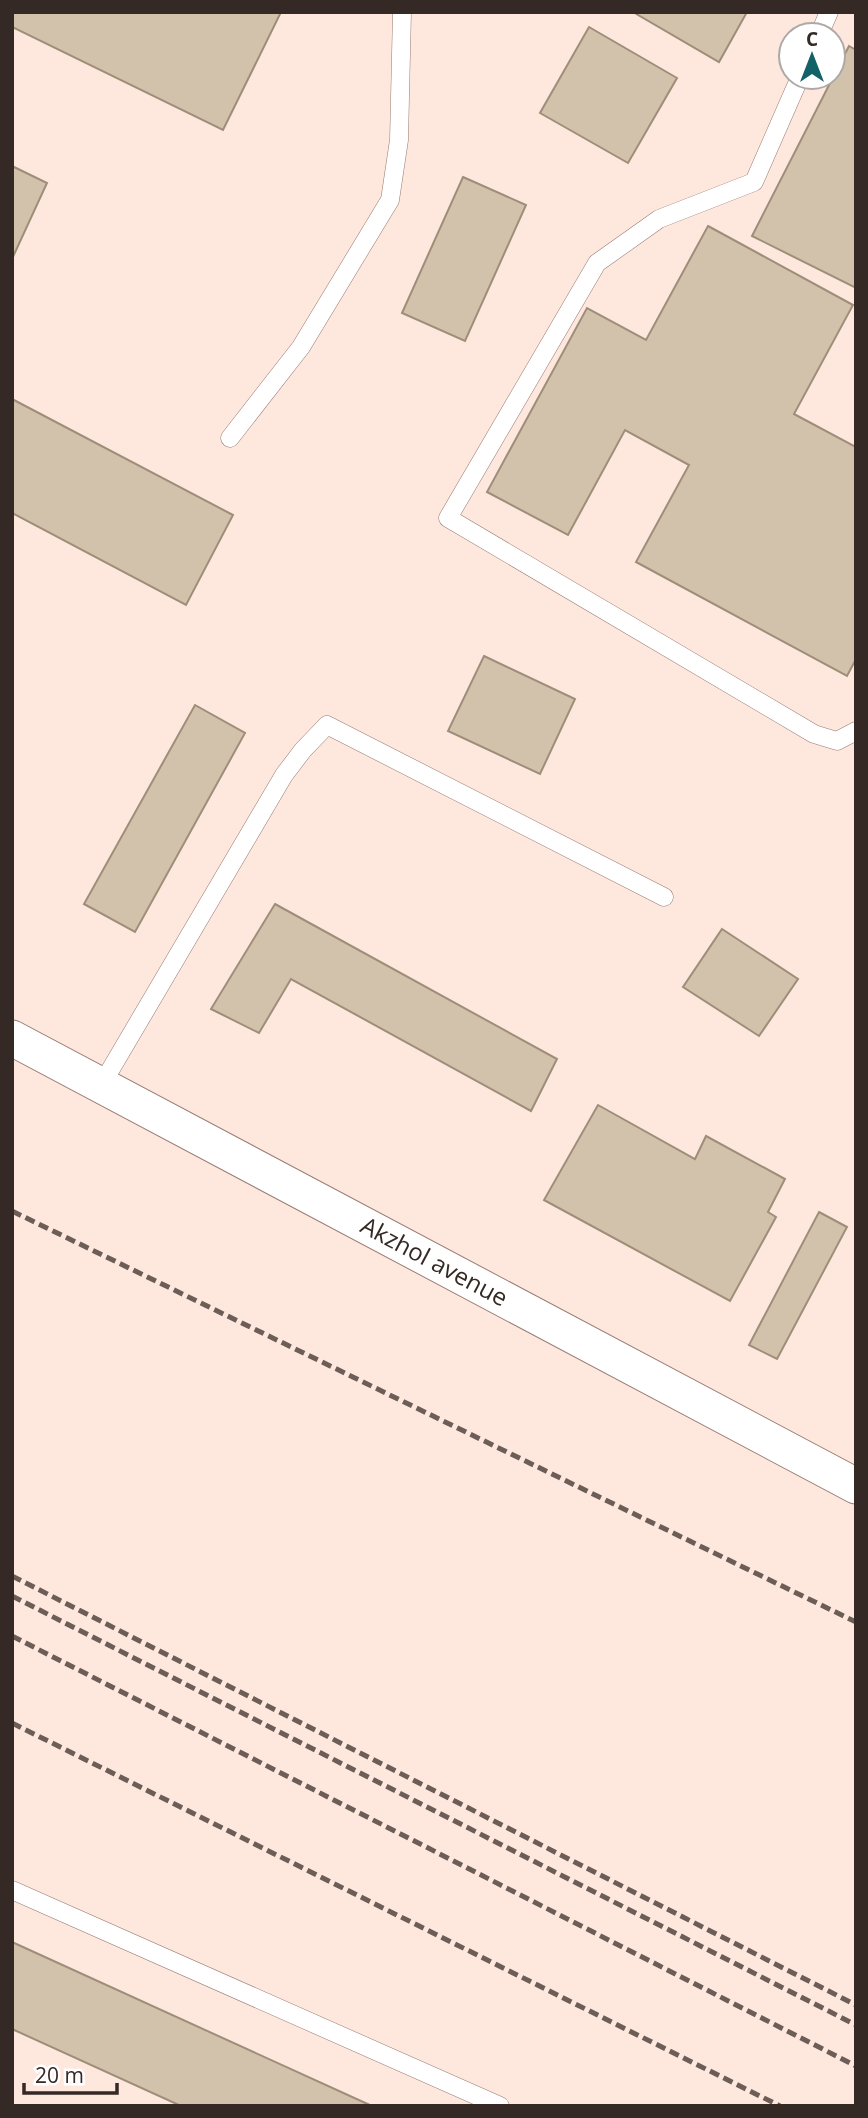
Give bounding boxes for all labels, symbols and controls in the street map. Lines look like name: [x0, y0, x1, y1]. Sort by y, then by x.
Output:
north arrow: [777, 21, 847, 91]
text: С: [806, 26, 818, 52]
street label: Akzhol avenue: [355, 1208, 514, 1313]
scale bar: [24, 2052, 117, 2096]
text: 20 m: [35, 2061, 84, 2089]

